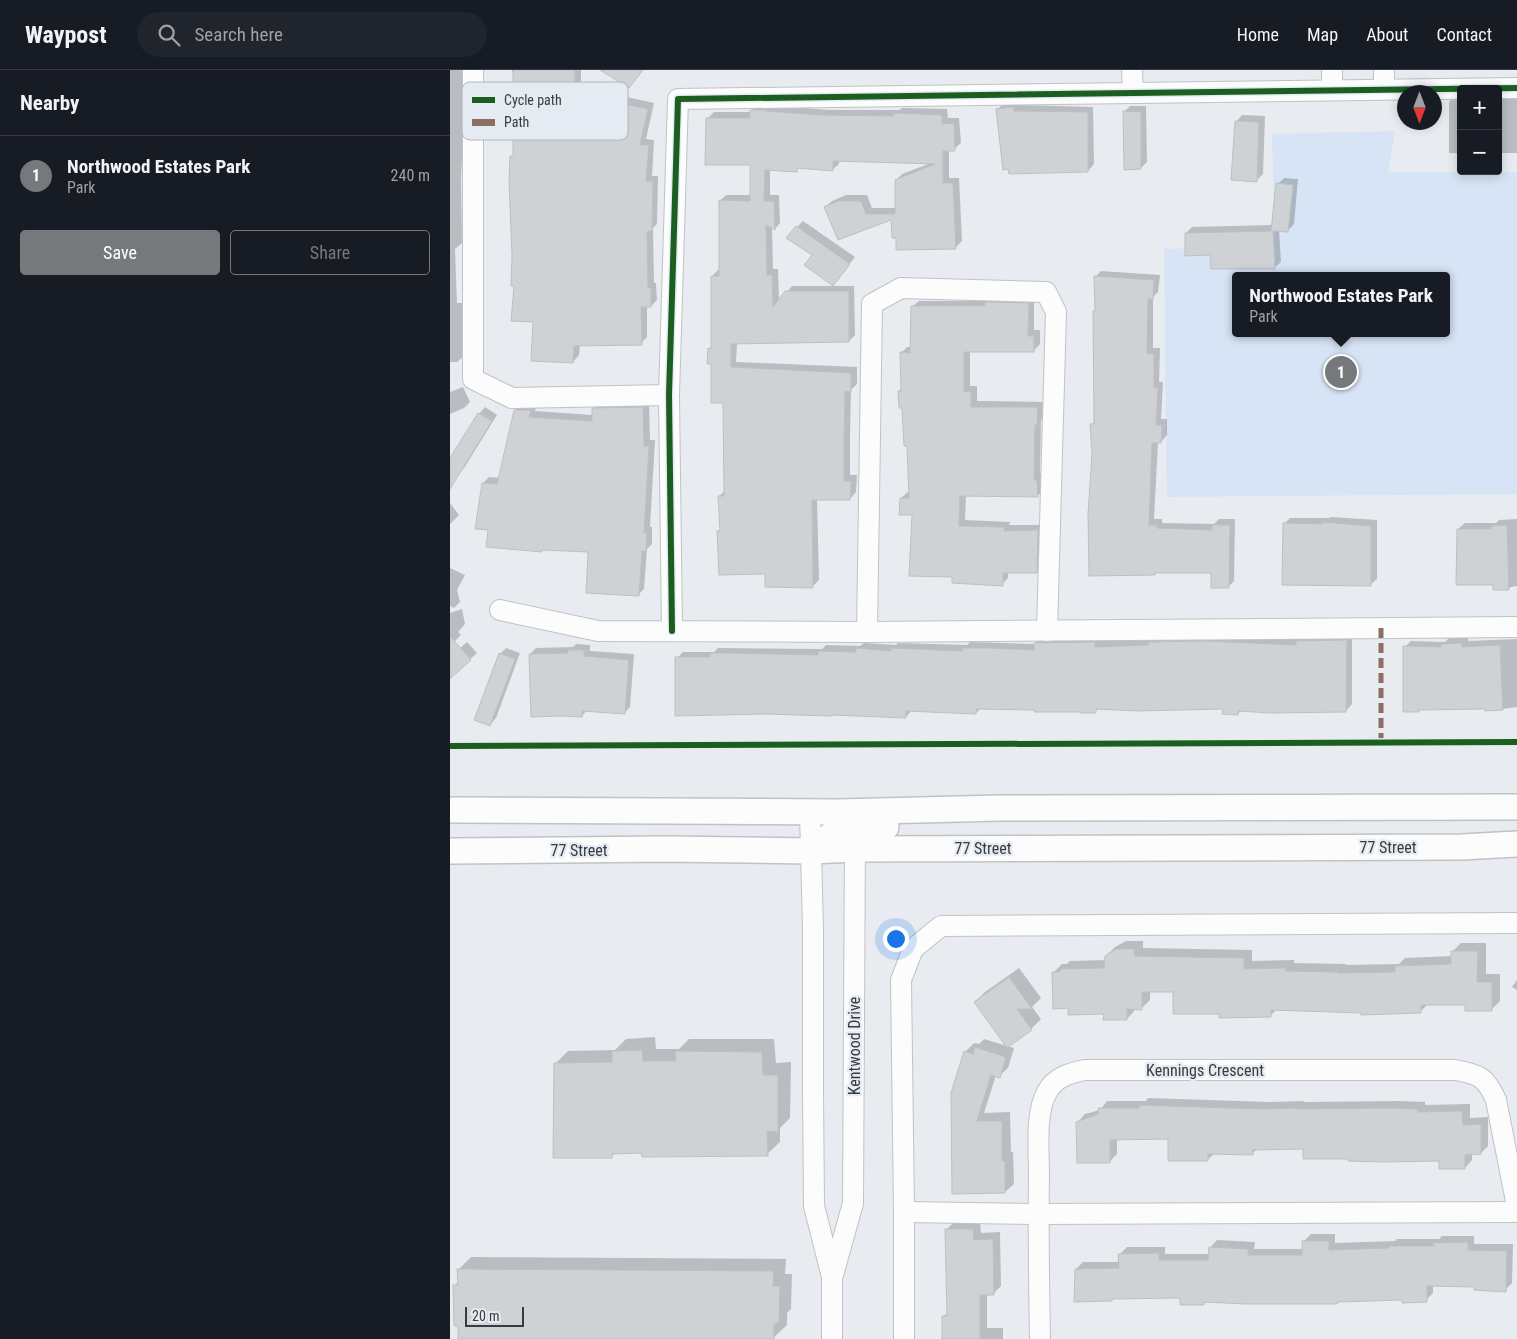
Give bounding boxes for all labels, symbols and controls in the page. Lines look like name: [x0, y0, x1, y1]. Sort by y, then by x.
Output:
search box: [137, 12, 487, 57]
text: Waypost: [25, 21, 107, 49]
icon: search: [155, 21, 183, 49]
text: Search here: [195, 23, 283, 46]
text: Home: [1237, 24, 1279, 45]
text: Map: [1307, 24, 1338, 45]
text: About: [1366, 24, 1408, 45]
text: Contact: [1436, 24, 1492, 45]
legend: [462, 82, 628, 140]
north arrow: [1397, 85, 1442, 130]
map controls: [1457, 85, 1502, 175]
button: +: [1457, 85, 1502, 130]
text: Nearby: [20, 91, 79, 115]
text: Cycle path: [504, 92, 562, 108]
text: Path: [504, 114, 529, 130]
button: −: [1457, 130, 1502, 175]
text: Northwood Estates Park: [67, 155, 250, 178]
text: 1: [32, 166, 40, 185]
text: 240 m: [391, 166, 430, 185]
text: Park: [67, 178, 96, 197]
button: Save: [20, 230, 220, 275]
button: Share: [230, 230, 430, 275]
popup: [1232, 272, 1450, 337]
text: Northwood Estates Park: [1249, 284, 1433, 307]
text: Park: [1249, 307, 1278, 326]
pin: 1: [1325, 353, 1357, 391]
street label: 77 Street: [1360, 838, 1417, 857]
street label: 77 Street: [955, 839, 1012, 858]
street label: 77 Street: [551, 841, 608, 860]
your location: [883, 926, 909, 952]
street label: Kentwood Drive: [845, 997, 864, 1095]
street label: Kennings Crescent: [1146, 1061, 1264, 1080]
scale bar: [465, 1304, 524, 1327]
text: 20 m: [472, 1308, 500, 1324]

